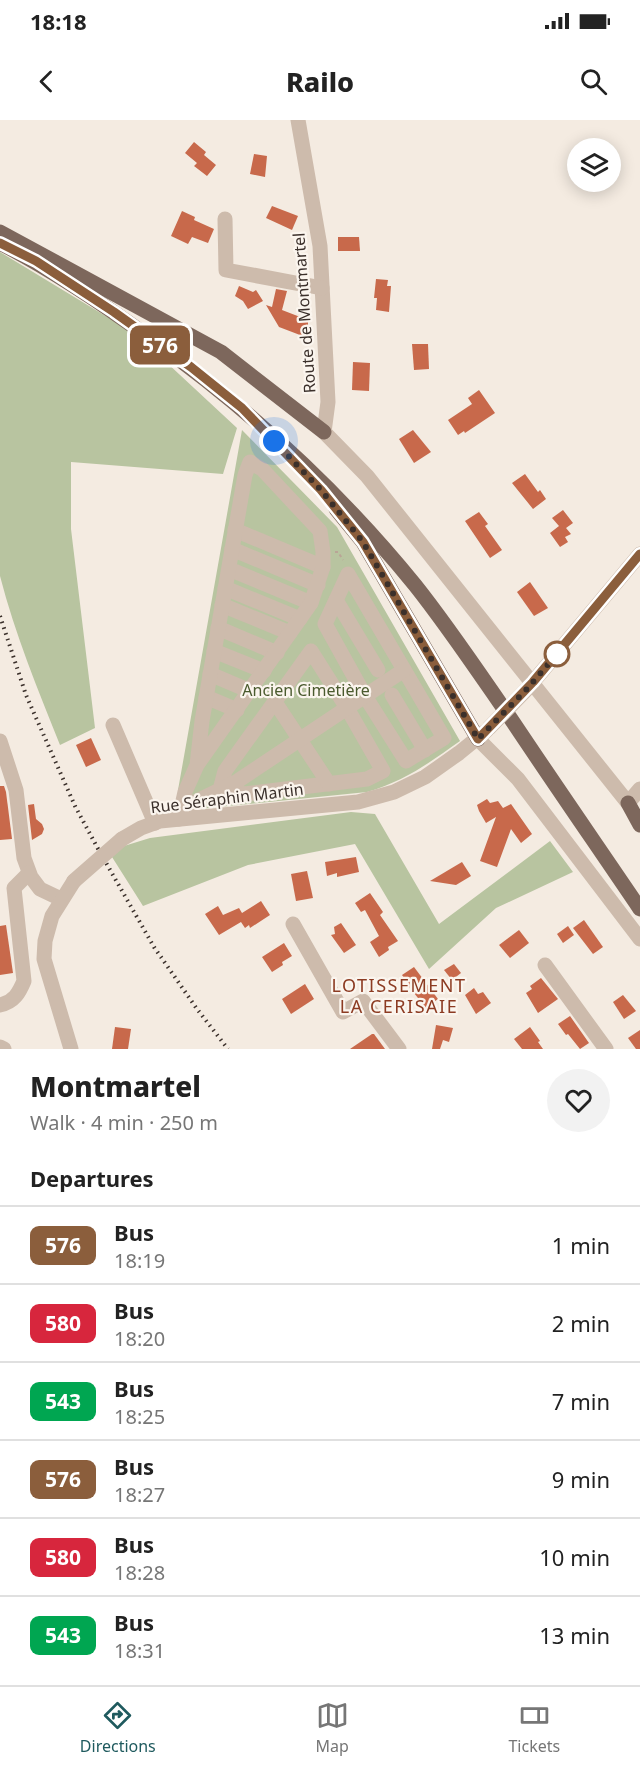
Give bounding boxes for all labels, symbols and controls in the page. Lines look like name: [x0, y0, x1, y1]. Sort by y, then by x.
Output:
text: 18:18: [30, 6, 87, 36]
text: Railo: [286, 63, 354, 100]
icon: back: [30, 65, 63, 98]
icon: search: [577, 65, 610, 98]
map controls: [567, 138, 621, 192]
button: layers: [567, 138, 621, 192]
street label: Route de Montmartel: [287, 232, 321, 394]
line badge: 576: [126, 326, 195, 364]
text: 576: [142, 331, 178, 359]
your location: [259, 426, 289, 456]
unlabelled marker: [544, 641, 570, 667]
park label: Ancien Cimetière: [242, 679, 370, 701]
street label: Rue Séraphin Martin: [149, 778, 305, 818]
district label: LOTISSEMENT LA CERISAIE: [332, 973, 467, 1018]
text: Montmartel: [30, 1067, 201, 1105]
button: heart: [547, 1069, 610, 1132]
text: Walk · 4 min · 250 m: [30, 1109, 218, 1136]
text: Departures: [30, 1163, 154, 1193]
text: Bus: [114, 1217, 154, 1247]
text: 1 min: [552, 1230, 610, 1260]
text: 576: [45, 1231, 81, 1259]
text: 18:19: [114, 1247, 165, 1274]
text: Bus: [114, 1295, 154, 1325]
text: 2 min: [552, 1308, 610, 1338]
text: 580: [45, 1309, 81, 1337]
text: 18:20: [114, 1325, 165, 1352]
text: Bus: [114, 1373, 154, 1403]
text: 7 min: [552, 1386, 610, 1416]
text: 543: [45, 1387, 81, 1415]
text: 18:25: [114, 1403, 165, 1430]
text: Bus: [114, 1451, 154, 1481]
text: 9 min: [552, 1464, 610, 1494]
text: 576: [45, 1465, 81, 1493]
text: 18:27: [114, 1481, 165, 1508]
text: Bus: [114, 1529, 154, 1559]
text: 10 min: [539, 1542, 610, 1572]
text: 580: [45, 1543, 81, 1571]
text: 18:28: [114, 1559, 165, 1586]
text: Bus: [114, 1607, 154, 1637]
text: 13 min: [539, 1620, 610, 1650]
text: 543: [45, 1621, 81, 1649]
text: 18:31: [114, 1637, 165, 1664]
tab: Directions: [80, 1699, 156, 1757]
tab: Map: [315, 1699, 349, 1757]
tab: Tickets: [508, 1699, 560, 1757]

